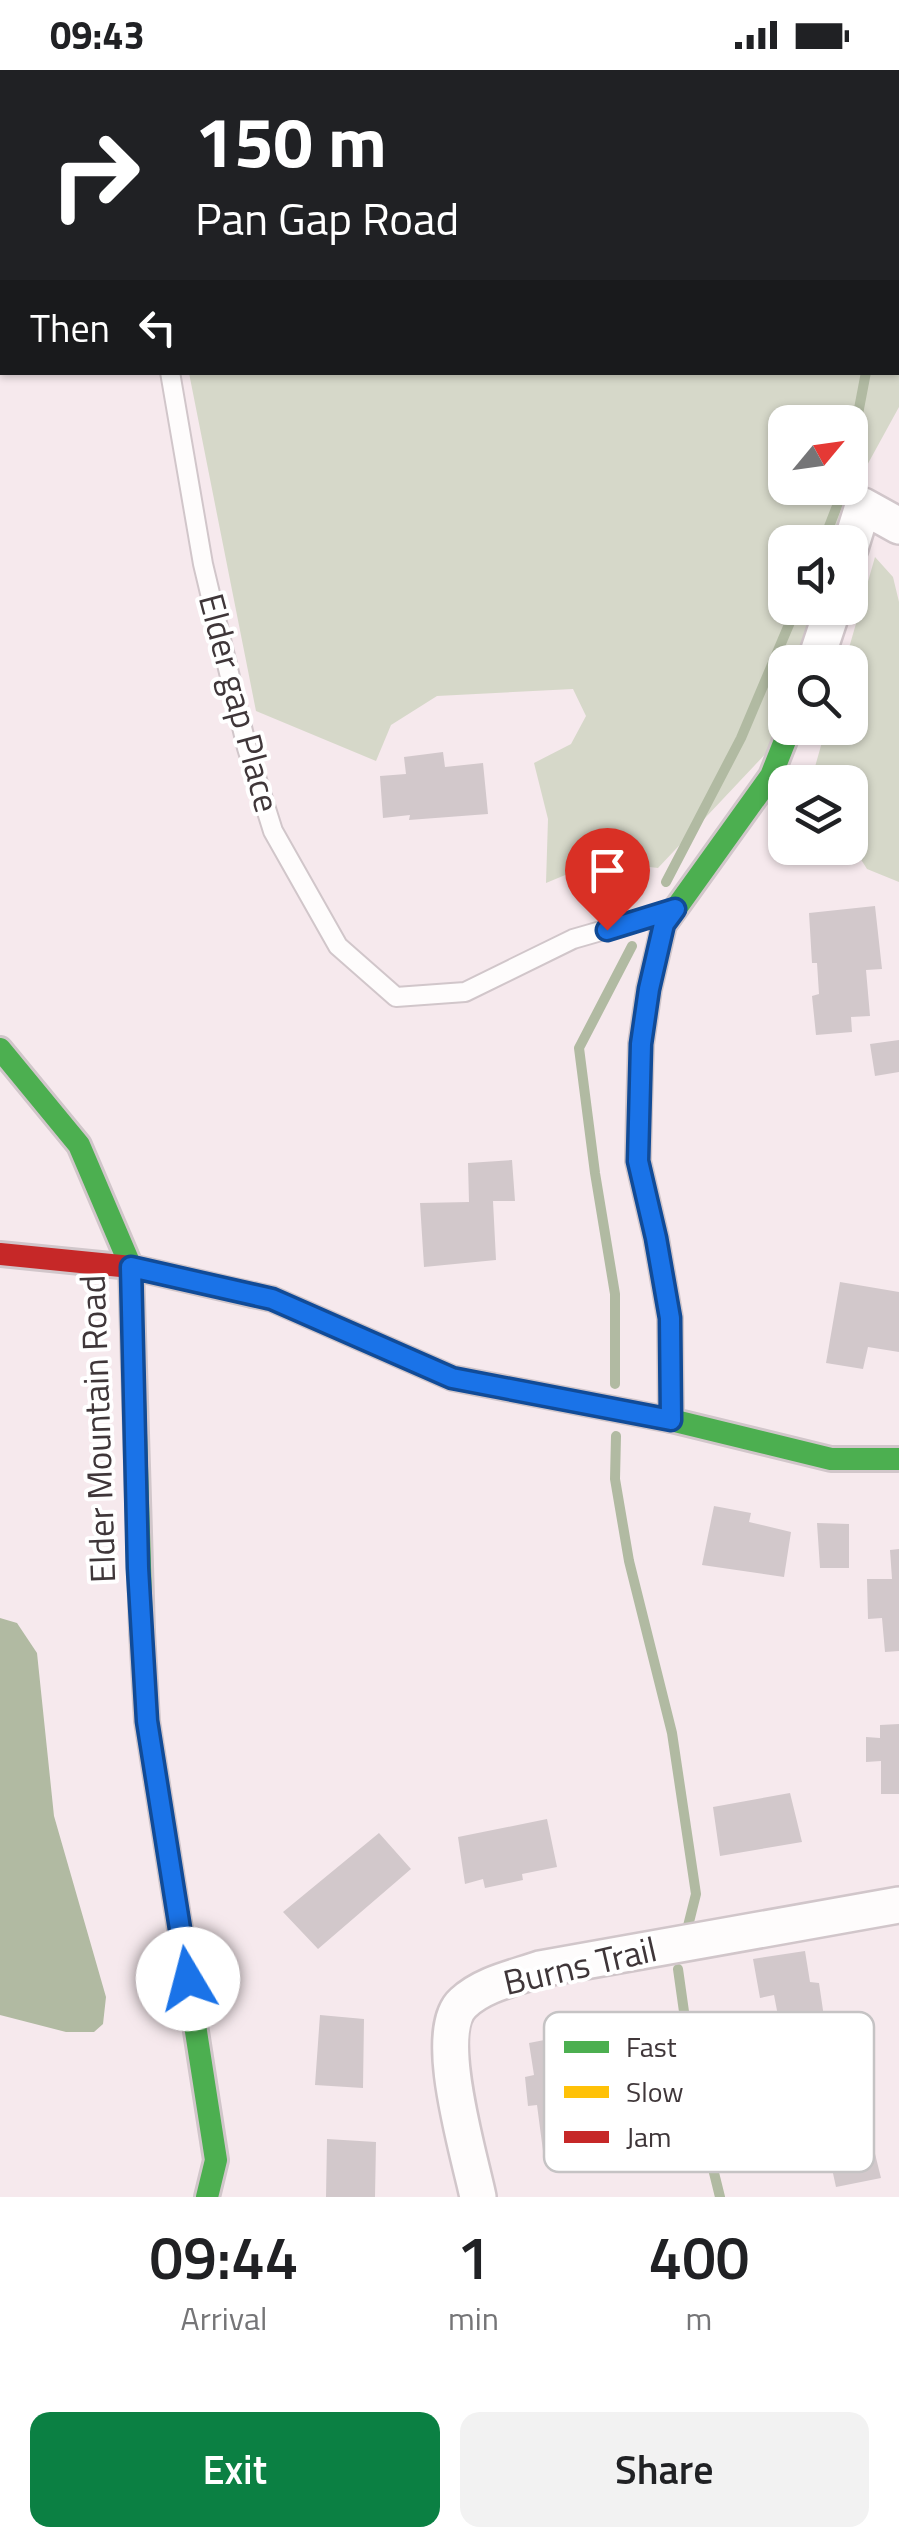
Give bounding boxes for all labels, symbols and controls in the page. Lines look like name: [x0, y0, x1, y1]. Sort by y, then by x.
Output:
text: 09:43: [50, 6, 145, 64]
text: 150 m: [195, 88, 387, 194]
icon: right: [30, 110, 160, 240]
text: Pan Gap Road: [195, 184, 459, 252]
text: Then: [30, 299, 110, 357]
icon: left: [130, 300, 185, 355]
north arrow: [768, 405, 868, 505]
map controls: [768, 405, 868, 865]
button: sound: [768, 525, 868, 625]
street label: Elder gap Place: [185, 587, 295, 818]
button: search: [768, 645, 868, 745]
button: layers: [768, 765, 868, 865]
pin: [565, 828, 650, 931]
icon: arrive: [580, 843, 635, 898]
street label: Elder Mountain Road: [65, 1274, 129, 1584]
street label: Burns Trail: [498, 1921, 662, 2009]
position arrow: [136, 1927, 240, 2031]
legend: [544, 2012, 874, 2172]
text: Fast: [626, 2025, 677, 2068]
text: Slow: [626, 2070, 684, 2113]
text: Jam: [626, 2115, 672, 2158]
text: 09:44: [150, 2211, 298, 2302]
text: 1: [457, 2211, 490, 2302]
text: 400: [649, 2211, 749, 2302]
text: Arrival: [181, 2294, 267, 2342]
text: min: [448, 2294, 499, 2342]
text: m: [686, 2294, 712, 2342]
button: Exit: [30, 2412, 440, 2527]
button: Share: [460, 2412, 869, 2527]

